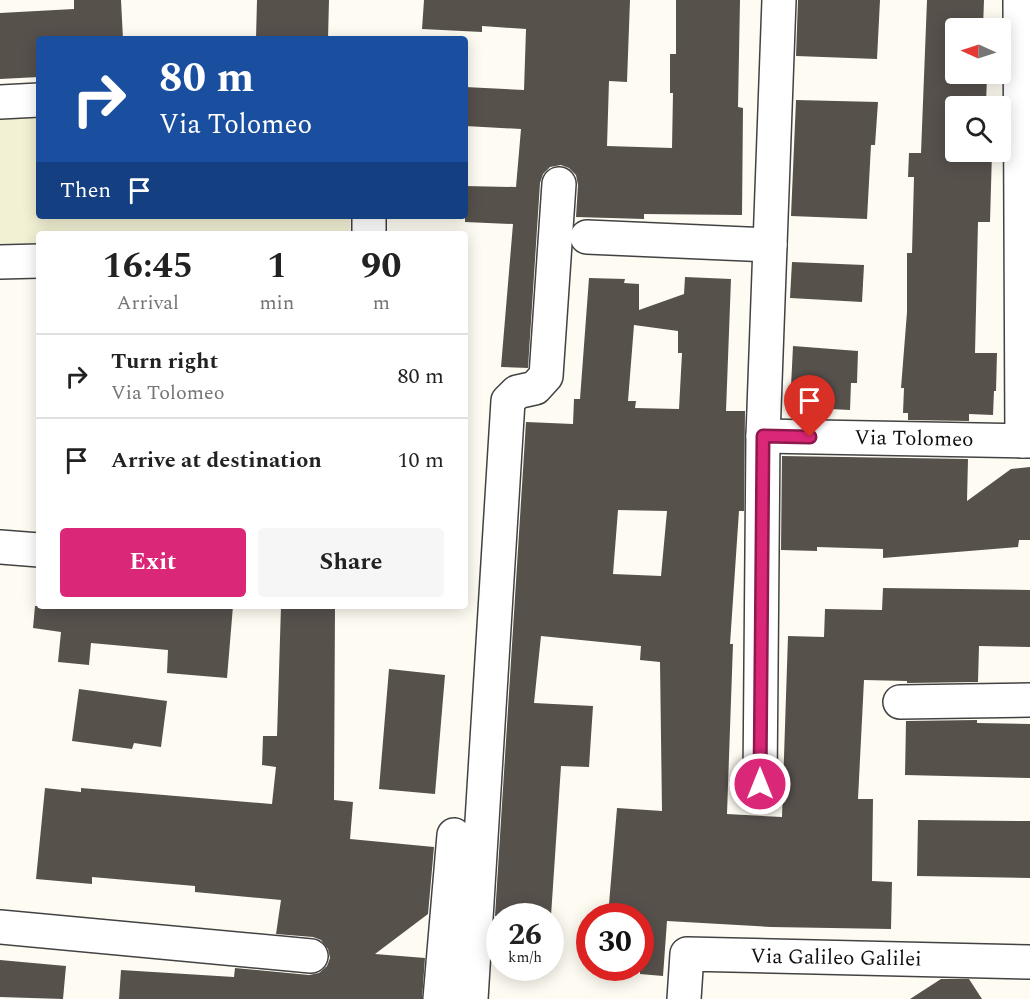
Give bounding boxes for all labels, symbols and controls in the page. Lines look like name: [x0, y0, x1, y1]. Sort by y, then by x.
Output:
north arrow: [945, 18, 1011, 84]
map controls: [945, 18, 1011, 162]
text: 80 m: [159, 47, 254, 110]
icon: right: [60, 60, 138, 138]
button: search: [945, 96, 1011, 162]
text: Via Tolomeo: [159, 104, 312, 146]
text: Then: [60, 174, 111, 207]
icon: arrive: [123, 174, 156, 207]
text: 16:45: [103, 239, 193, 294]
text: 1: [267, 239, 287, 294]
text: 90: [361, 239, 401, 294]
text: Arrival: [117, 288, 179, 318]
text: min: [260, 288, 295, 318]
text: m: [373, 288, 390, 318]
text: Turn right: [111, 345, 218, 378]
icon: right: [60, 360, 93, 393]
text: 80 m: [398, 360, 444, 393]
pin: [784, 375, 835, 437]
text: Via Tolomeo: [111, 378, 224, 408]
icon: arrive: [793, 384, 826, 417]
street label: Via Tolomeo: [854, 422, 974, 456]
icon: arrive: [60, 444, 93, 477]
text: Arrive at destination: [111, 444, 322, 477]
text: 10 m: [398, 444, 444, 477]
button: Exit: [60, 528, 246, 597]
button: Share: [258, 528, 444, 597]
position arrow: [728, 752, 792, 816]
speed limit sign: 30: [576, 903, 654, 981]
text: 26: [508, 912, 542, 958]
street label: Via Galileo Galilei: [750, 941, 922, 975]
text: km/h: [508, 946, 542, 969]

